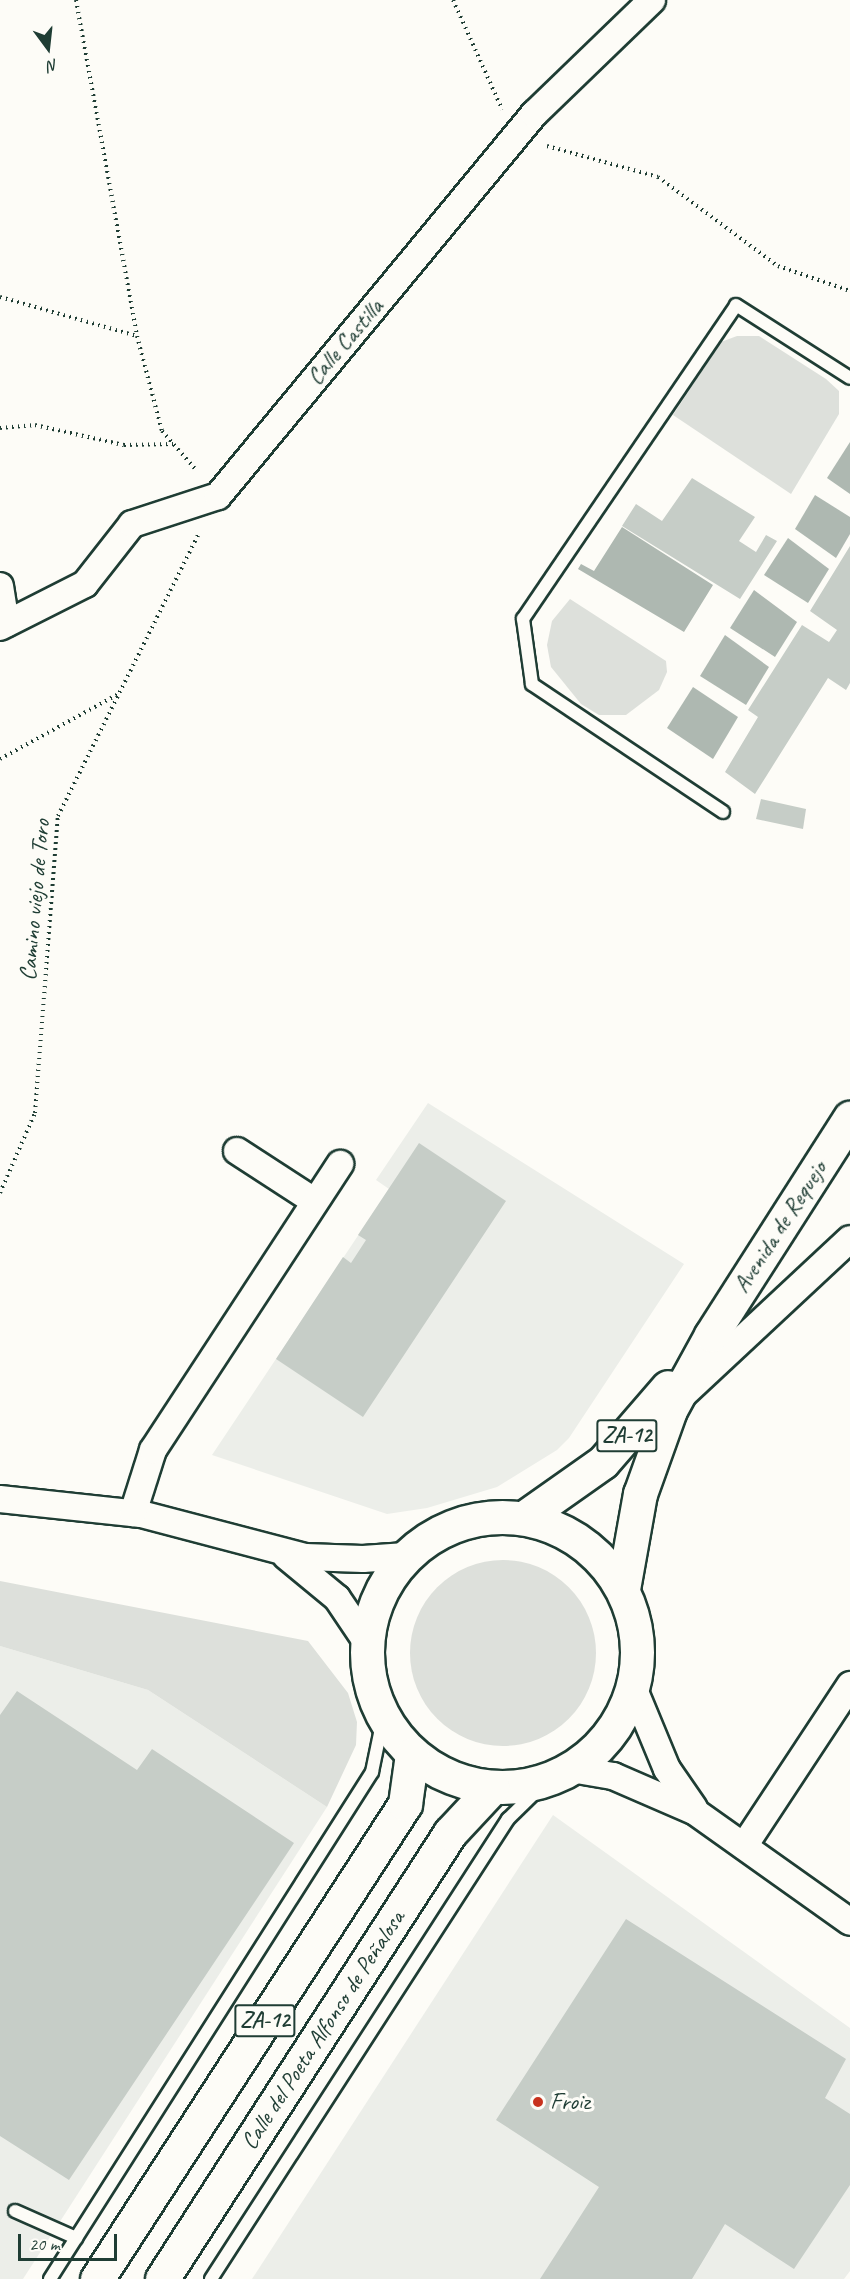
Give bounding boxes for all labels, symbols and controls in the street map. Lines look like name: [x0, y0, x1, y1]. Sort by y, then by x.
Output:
north arrow: [18, 18, 78, 78]
text: N: [45, 54, 60, 76]
street label: Calle Castilla: [301, 293, 389, 391]
street label: Camino viejo de Toro: [14, 818, 56, 982]
street label: Avenida de Requejo: [727, 1156, 833, 1298]
road number: ZA-12: [596, 1417, 658, 1455]
street label: Calle del Poeta Alfonso de Peñalosa: [235, 1905, 411, 2155]
road number: ZA-12: [234, 2002, 296, 2040]
place label: Froiz: [550, 2088, 590, 2116]
marker: Froiz: [531, 2095, 545, 2109]
scale bar: [21, 2222, 120, 2260]
text: 20 m: [29, 2233, 60, 2255]

